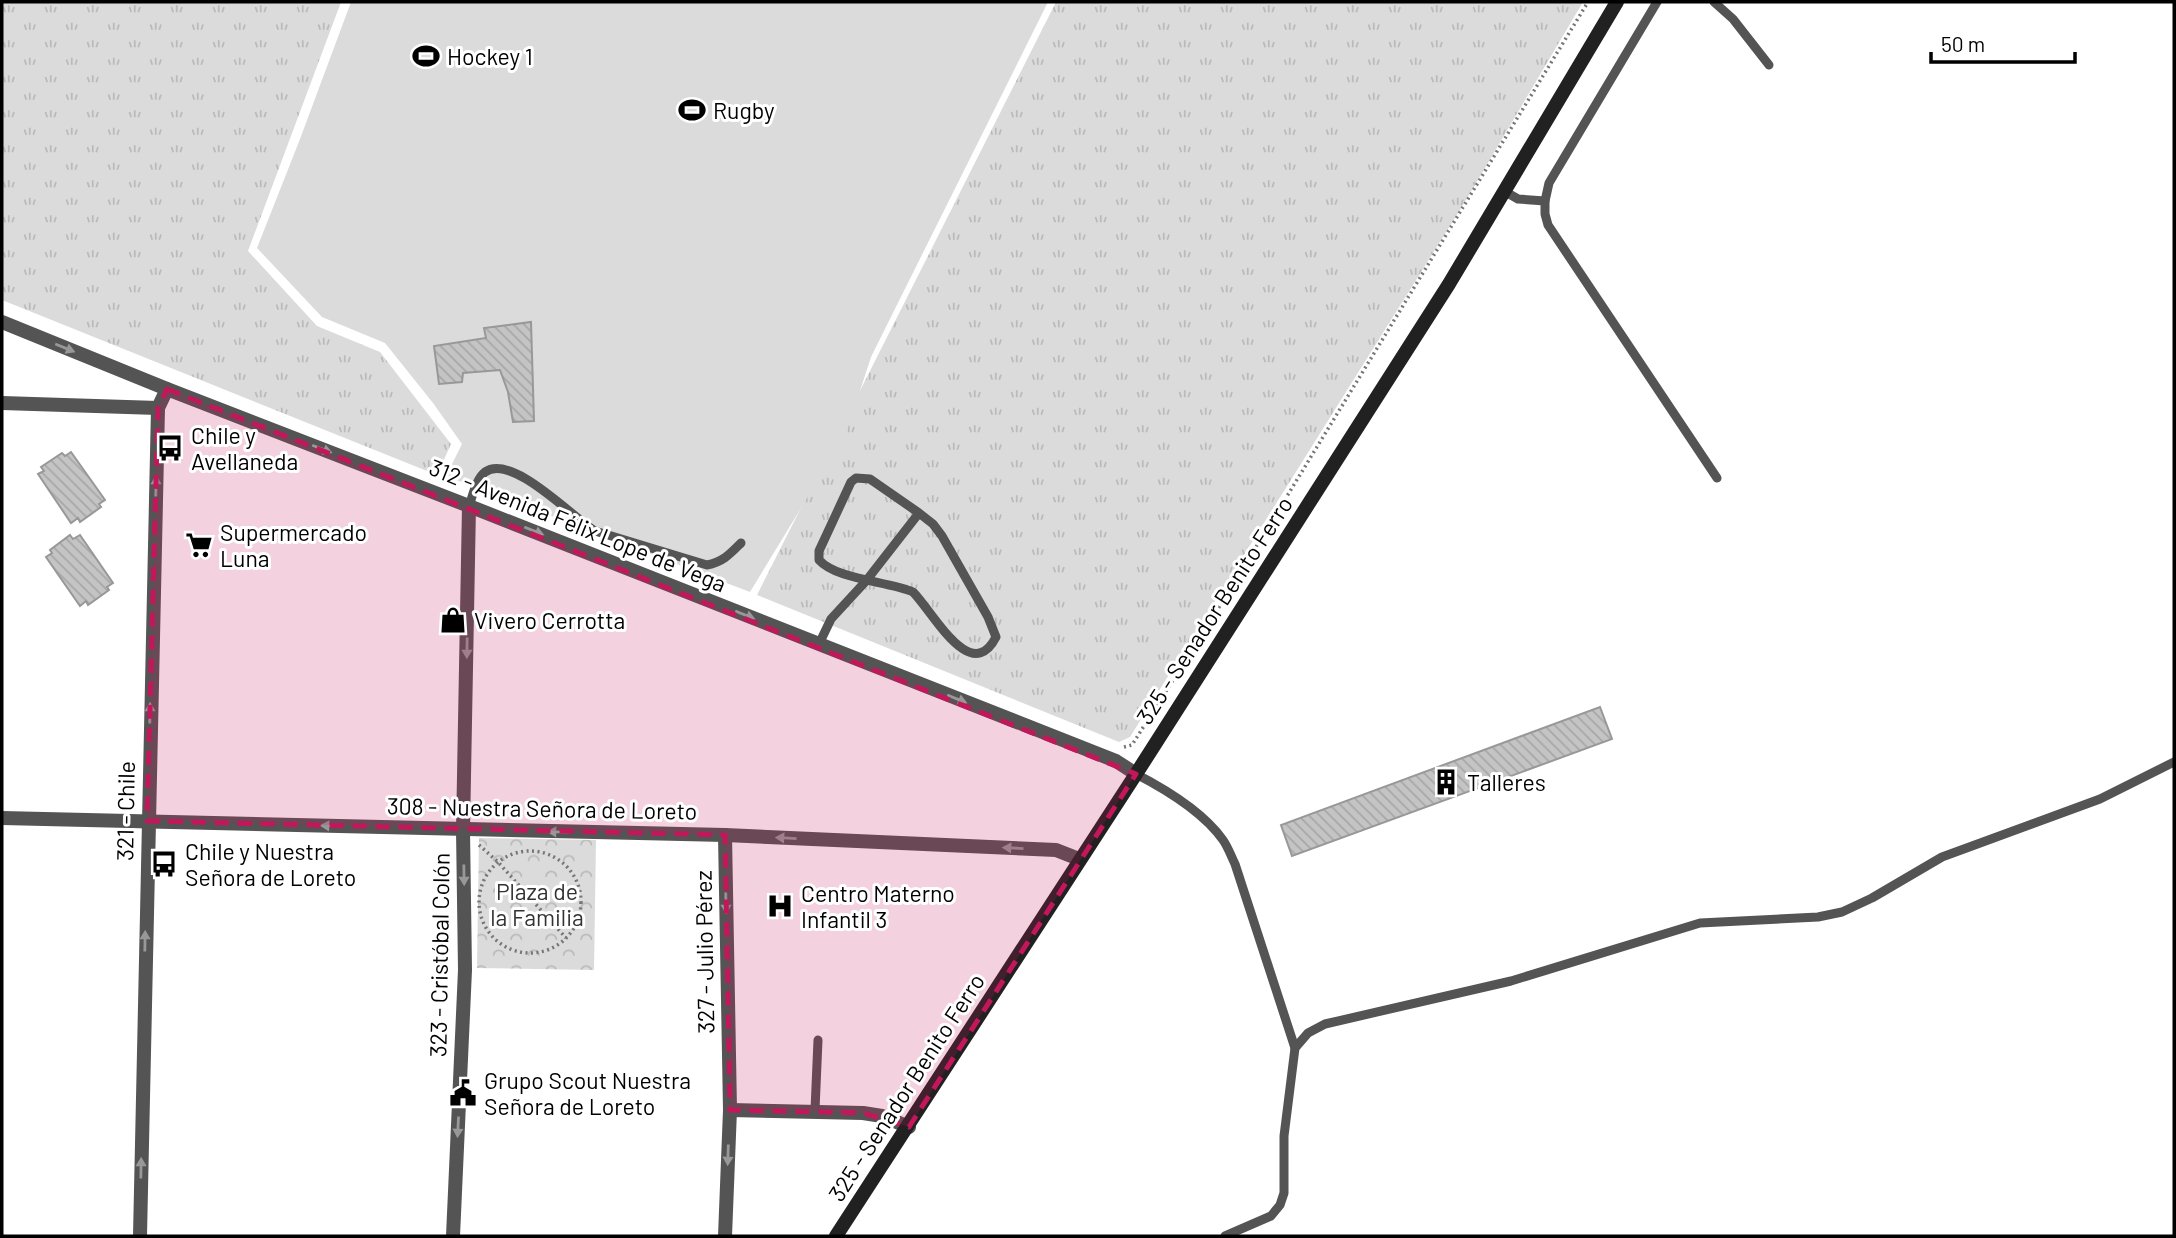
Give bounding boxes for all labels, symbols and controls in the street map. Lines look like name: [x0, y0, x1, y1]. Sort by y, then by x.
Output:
scale bar: [1931, 21, 2074, 65]
text: 50 m: [1941, 31, 1985, 56]
sports icon: Hockey 1: [411, 41, 441, 71]
place label: Hockey 1: [447, 42, 533, 70]
sports icon: Rugby: [677, 95, 707, 125]
place label: Rugby: [713, 96, 775, 124]
one-way arrow: [55, 342, 76, 353]
place label: Chile y Avellaneda: [191, 421, 298, 475]
bus stop icon: Chile y Avellaneda: [155, 433, 185, 463]
one-way arrow: [311, 443, 332, 454]
street label: 312 - Avenida Félix Lope de Vega: [425, 452, 731, 598]
one-way arrow: [150, 474, 162, 496]
street label: 325 - Senador Benito Ferro: [1130, 491, 1298, 729]
place label: Supermercado Luna: [220, 518, 367, 572]
one-way arrow: [523, 526, 544, 537]
supermarket icon: Supermercado Luna: [184, 530, 214, 560]
shop icon: Vivero Cerrotta: [438, 605, 468, 635]
place label: Vivero Cerrotta: [474, 606, 625, 634]
one-way arrow: [735, 610, 756, 621]
one-way arrow: [461, 637, 472, 659]
one-way arrow: [947, 693, 968, 704]
one-way arrow: [144, 702, 156, 724]
street label: 321 - Chile: [110, 761, 140, 861]
building icon: Talleres: [1431, 767, 1461, 797]
place label: Talleres: [1467, 768, 1546, 796]
street label: 308 - Nuestra Señora de Loreto: [387, 791, 697, 825]
one-way arrow: [320, 821, 342, 832]
one-way arrow: [547, 826, 569, 838]
one-way arrow: [774, 832, 796, 843]
place label: Chile y Nuestra Señora de Loreto: [185, 837, 356, 891]
one-way arrow: [1002, 842, 1024, 853]
bus stop icon: Chile y Nuestra Señora de Loreto: [149, 849, 179, 879]
street label: 323 - Cristóbal Colón: [423, 853, 455, 1057]
one-way arrow: [458, 864, 469, 886]
street label: 327 - Julio Pérez: [689, 870, 719, 1034]
park label: Plaza de la Familia: [490, 877, 584, 931]
place label: Centro Materno Infantil 3: [801, 879, 955, 933]
hospital icon: Centro Materno Infantil 3: [765, 891, 795, 921]
one-way arrow: [720, 893, 732, 915]
one-way arrow: [140, 929, 151, 951]
street label: 325 - Senador Benito Ferro: [822, 968, 990, 1206]
place label: Grupo Scout Nuestra Señora de Loreto: [484, 1066, 691, 1120]
public building icon: Grupo Scout Nuestra Señora de Loreto: [448, 1078, 478, 1108]
one-way arrow: [452, 1116, 463, 1138]
one-way arrow: [723, 1145, 734, 1167]
one-way arrow: [135, 1157, 147, 1179]

